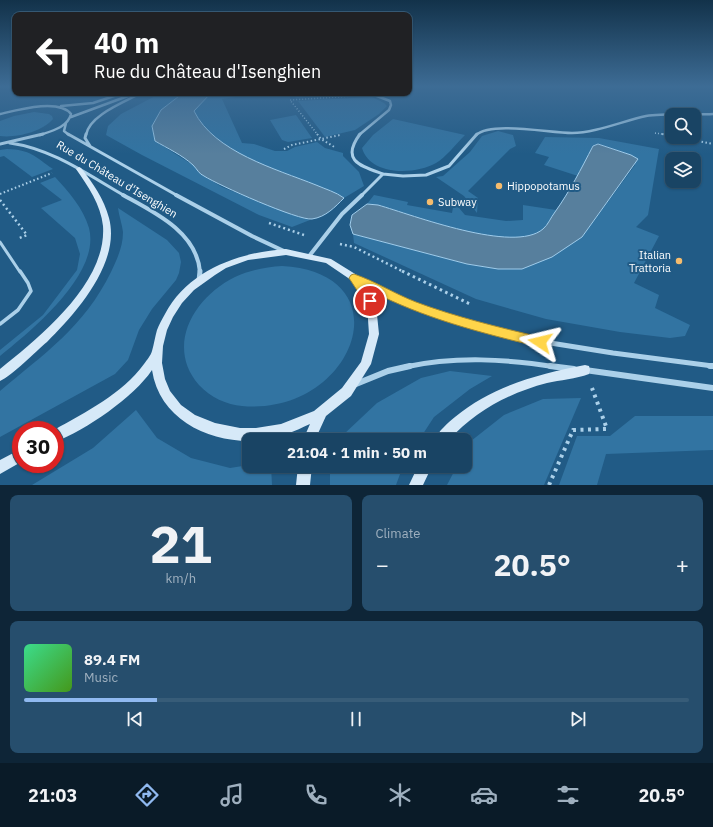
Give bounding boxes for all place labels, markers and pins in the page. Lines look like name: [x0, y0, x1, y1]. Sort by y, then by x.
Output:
place label: Hippopotamus: [507, 179, 580, 193]
marker: Hippopotamus: [494, 181, 504, 191]
place label: Subway: [438, 195, 477, 209]
marker: Subway: [425, 197, 435, 207]
place label: Italian Trattoria: [629, 248, 671, 275]
marker: Italian Trattoria: [674, 256, 684, 266]
pin: [353, 284, 387, 318]

